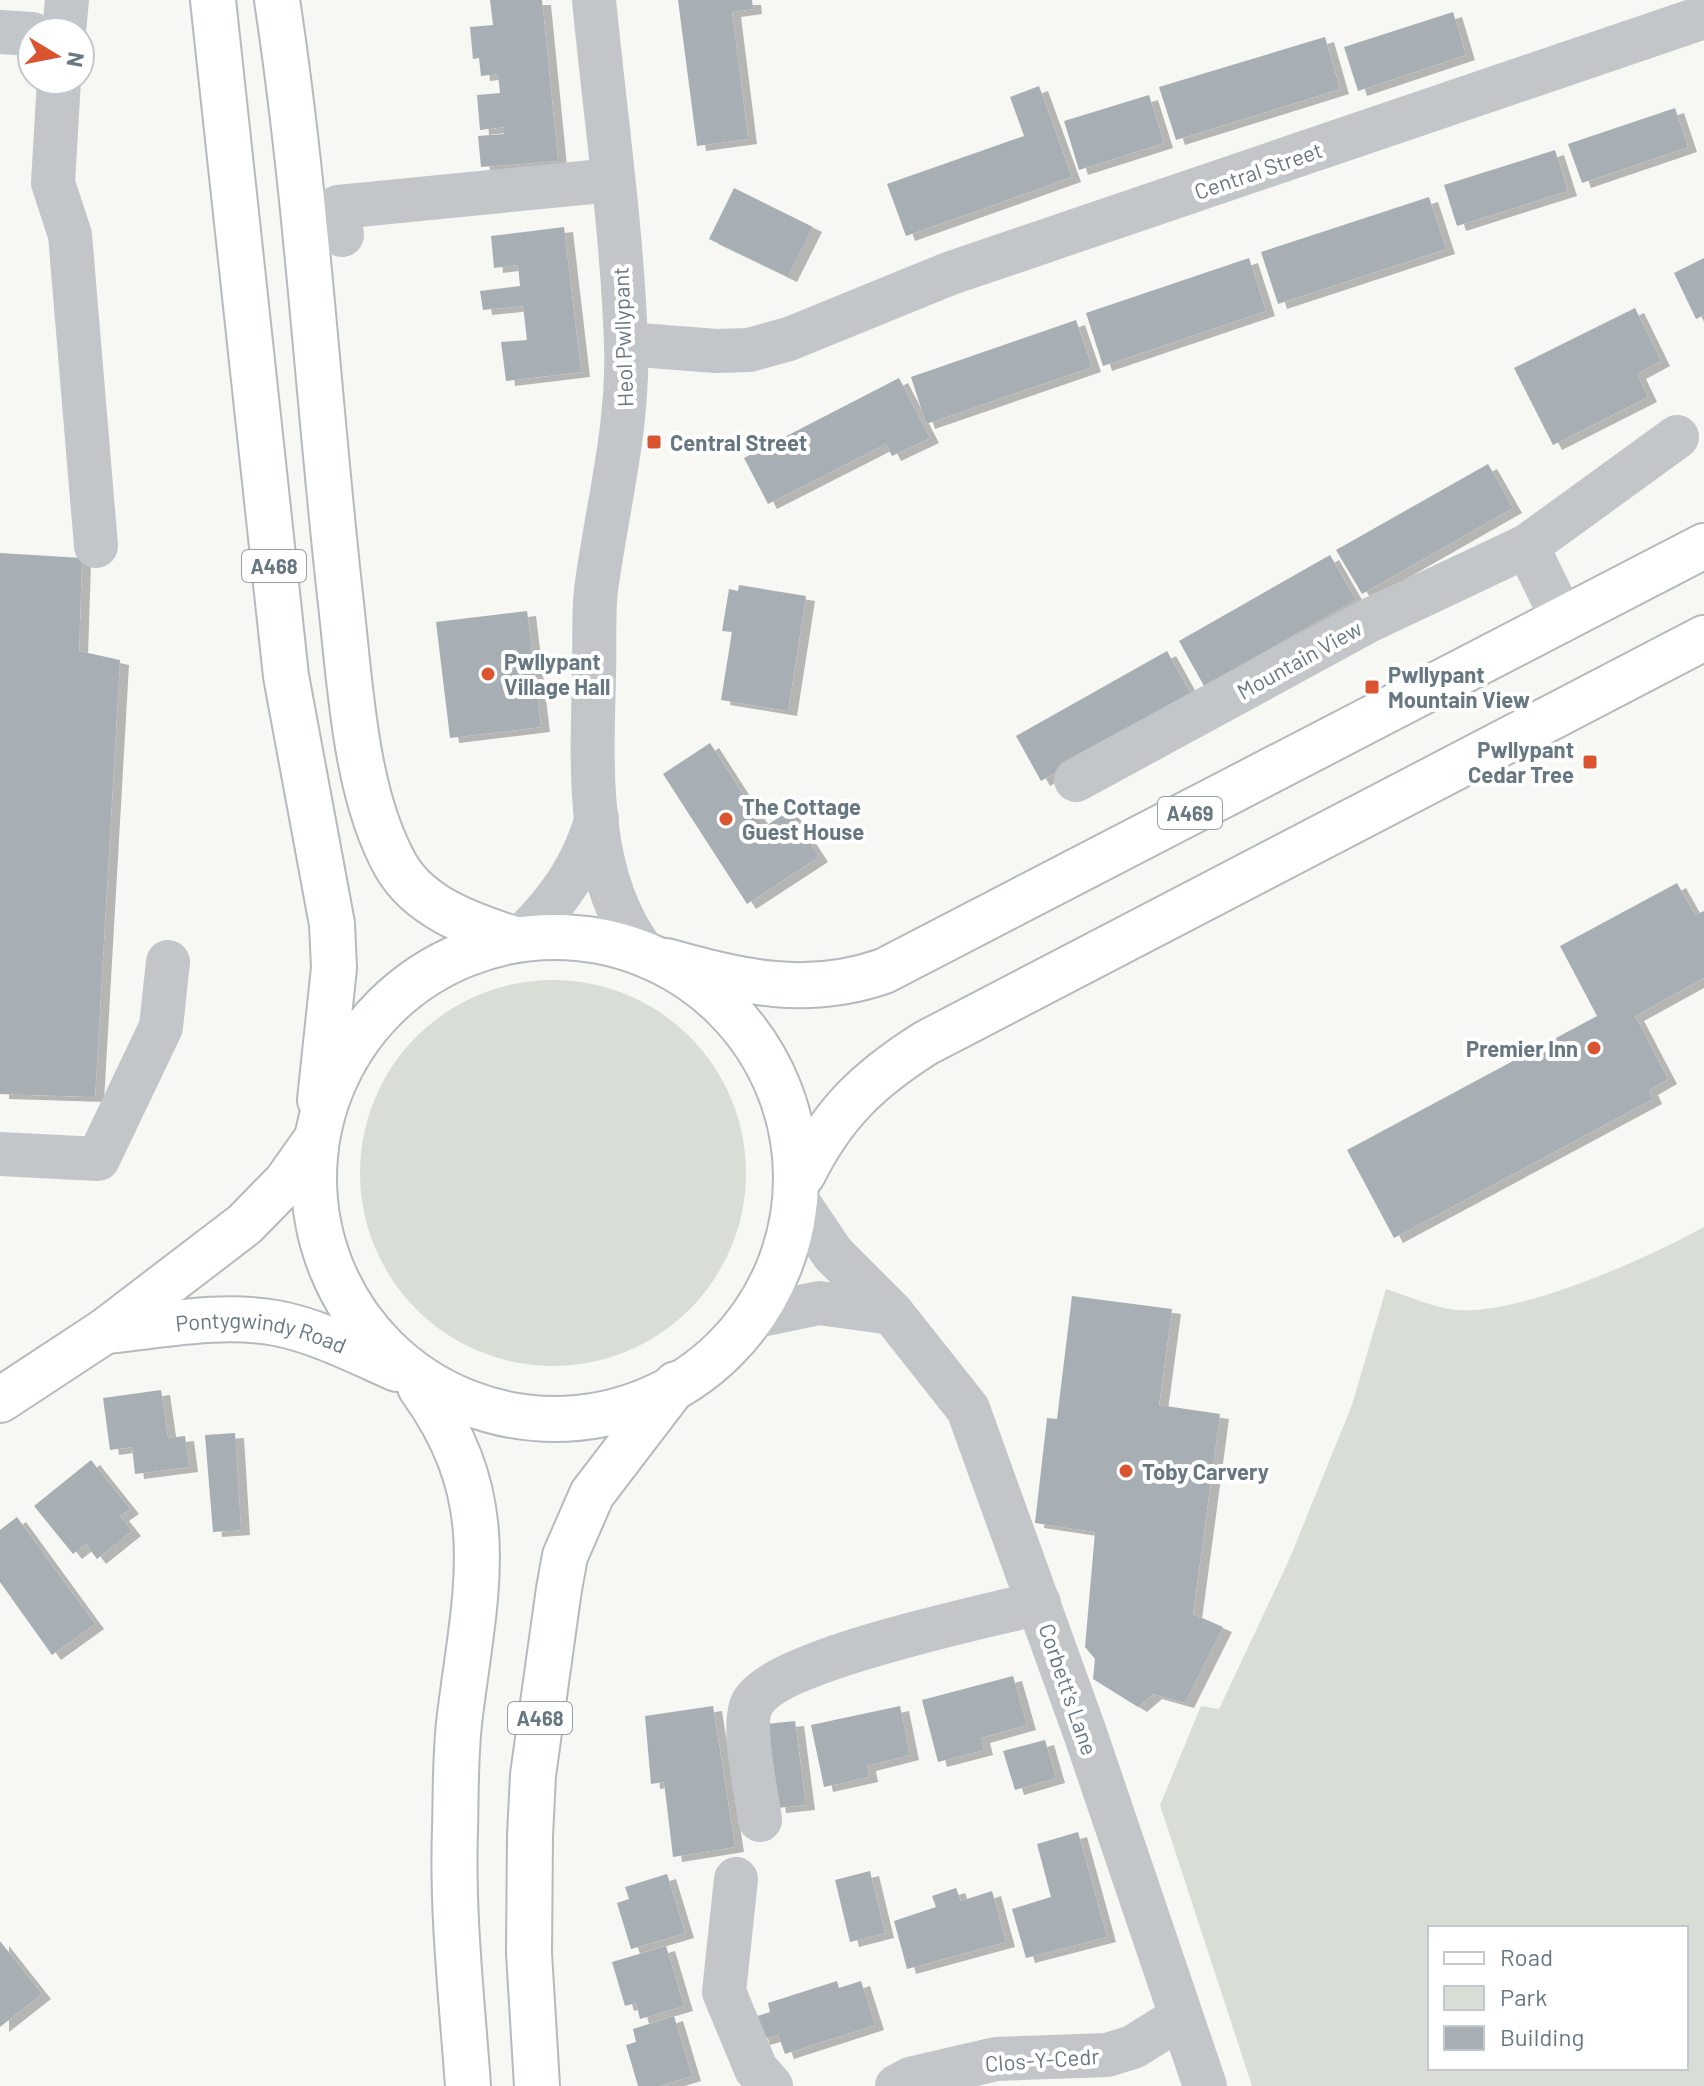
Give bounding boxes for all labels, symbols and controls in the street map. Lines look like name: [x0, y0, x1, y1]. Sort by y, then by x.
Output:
north arrow: [16, 16, 96, 96]
text: N: [63, 50, 91, 69]
street label: Central Street: [1191, 136, 1325, 204]
street label: Heol Pwllypant: [607, 267, 637, 407]
place label: Central Street: [670, 429, 807, 455]
marker: Central Street: [645, 433, 663, 451]
road number: A468: [242, 550, 306, 582]
street label: Mountain View: [1232, 614, 1366, 704]
place label: Pwllypant Village Hall: [504, 648, 610, 699]
place label: Pwllypant Mountain View: [1388, 661, 1530, 712]
marker: Pwllypant Village Hall: [479, 665, 497, 683]
marker: Pwllypant Mountain View: [1363, 678, 1381, 696]
place label: Pwllypant Cedar Tree: [1468, 736, 1574, 787]
marker: Pwllypant Cedar Tree: [1581, 753, 1599, 771]
place label: The Cottage Guest House: [742, 793, 864, 844]
road number: A469: [1158, 797, 1222, 829]
marker: The Cottage Guest House: [717, 810, 735, 828]
place label: Premier Inn: [1466, 1035, 1578, 1061]
marker: Premier Inn: [1585, 1039, 1603, 1057]
street label: Pontygwindy Road: [174, 1306, 351, 1358]
place label: Toby Carvery: [1142, 1458, 1269, 1484]
marker: Toby Carvery: [1117, 1462, 1135, 1480]
street label: Corbett's Lane: [1034, 1620, 1104, 1758]
road number: A468: [508, 1702, 572, 1734]
legend: [1428, 1926, 1688, 2070]
text: Road: [1500, 1942, 1553, 1971]
text: Park: [1500, 1982, 1547, 2011]
text: Building: [1500, 2022, 1584, 2051]
street label: Clos-Y-Cedr: [984, 2042, 1100, 2076]

